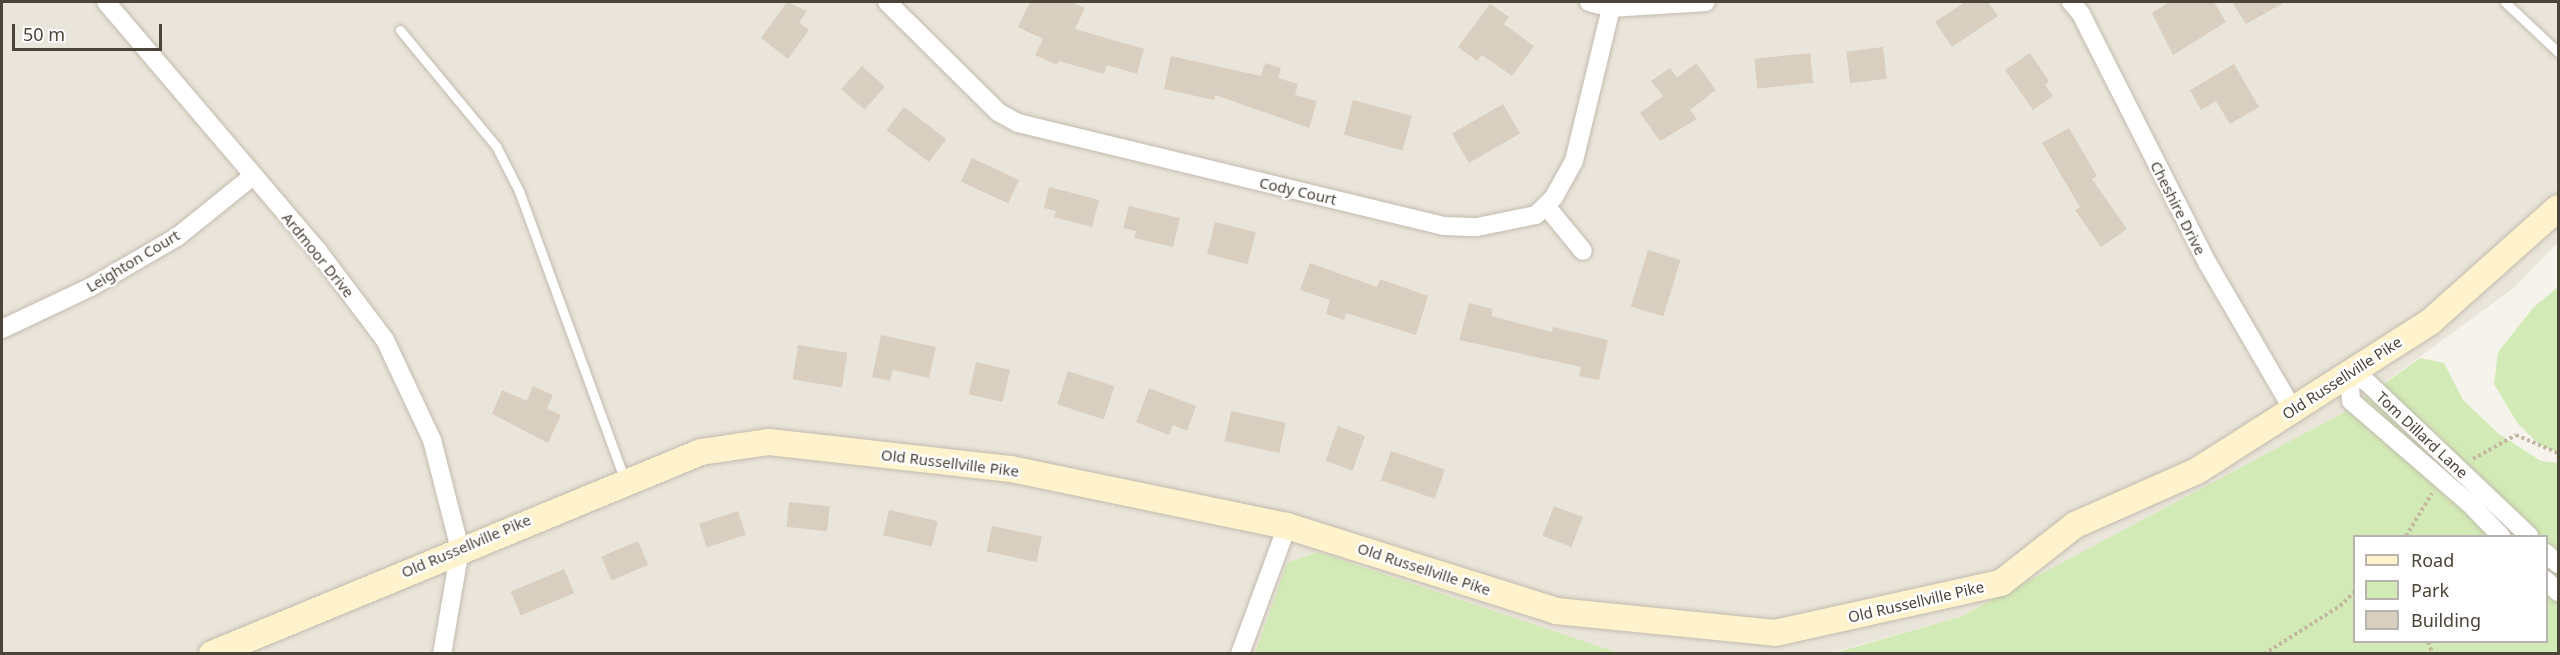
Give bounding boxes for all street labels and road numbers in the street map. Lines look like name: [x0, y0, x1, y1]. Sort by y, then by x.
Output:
street label: Cheshire Drive: [2147, 158, 2209, 258]
street label: Cody Court: [1258, 173, 1338, 209]
street label: Ardmoor Drive: [278, 209, 358, 301]
street label: Leighton Court: [83, 226, 183, 296]
street label: Old Russellville Pike: [2279, 333, 2405, 423]
street label: Tom Dillard Lane: [2373, 388, 2471, 482]
street label: Old Russellville Pike: [880, 446, 1020, 480]
street label: Old Russellville Pike: [399, 511, 533, 581]
street label: Old Russellville Pike: [1355, 539, 1493, 599]
street label: Old Russellville Pike: [1846, 578, 1986, 626]

